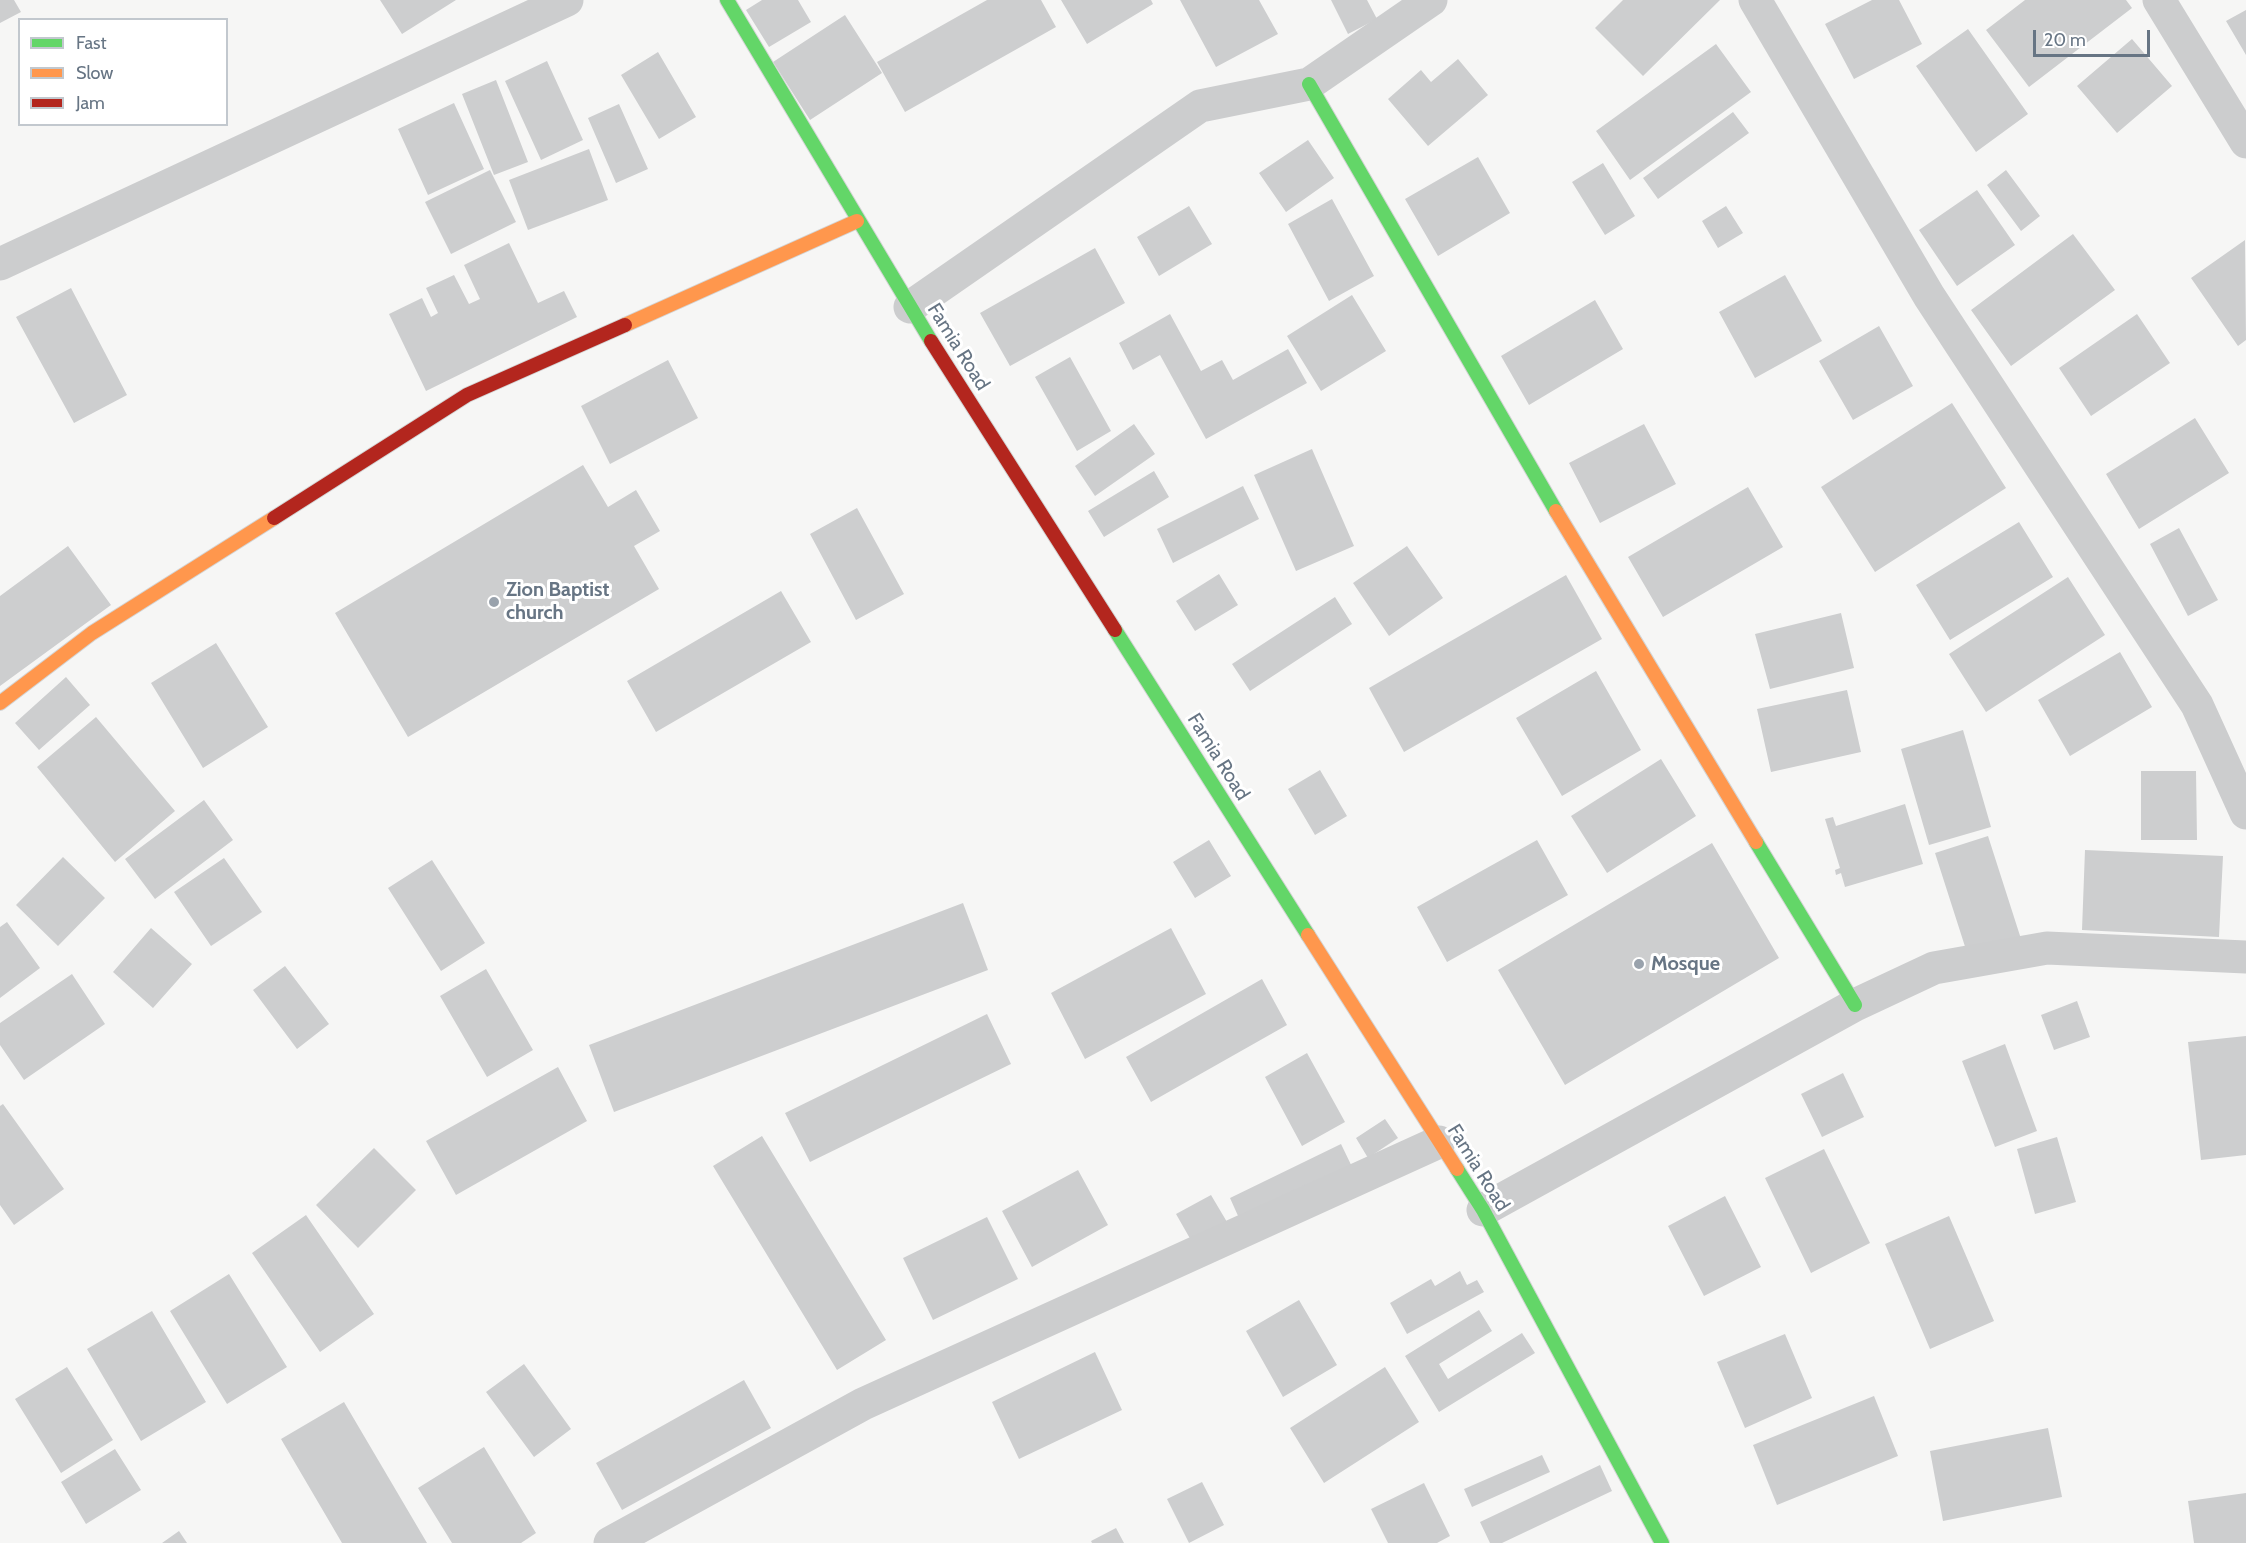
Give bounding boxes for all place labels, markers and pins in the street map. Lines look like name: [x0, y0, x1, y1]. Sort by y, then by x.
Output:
place label: Zion Baptist church: [506, 578, 609, 625]
marker: Zion Baptist church: [487, 595, 501, 609]
place label: Mosque: [1651, 952, 1720, 976]
marker: Mosque: [1632, 957, 1646, 971]

